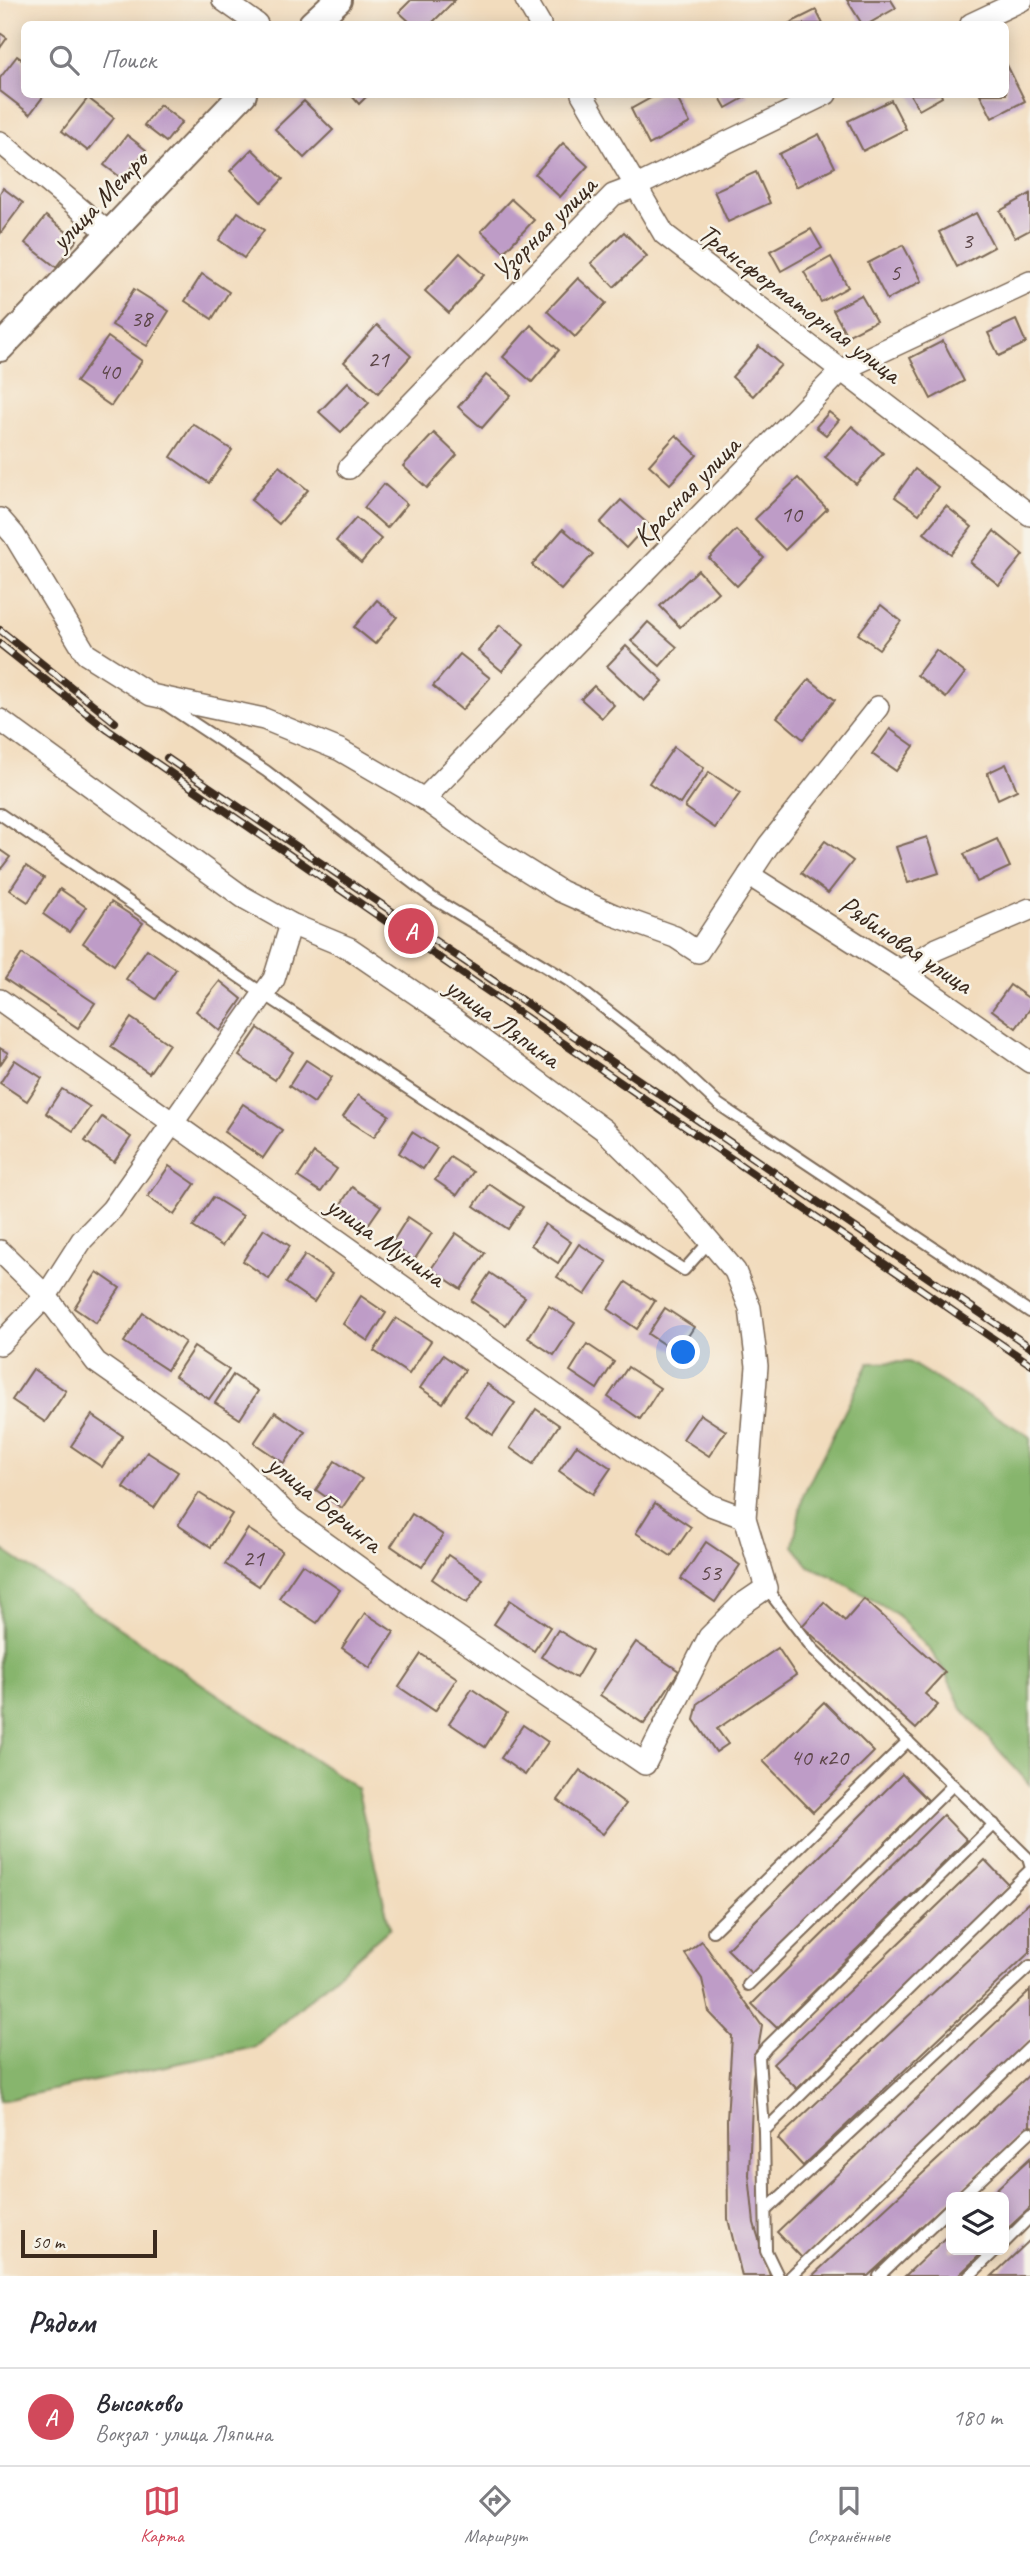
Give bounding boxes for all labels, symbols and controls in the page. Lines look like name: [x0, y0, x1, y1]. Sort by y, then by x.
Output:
search box: [21, 21, 1009, 98]
icon: search: [45, 41, 83, 79]
text: Поиск: [101, 43, 156, 76]
street label: улица Метро: [41, 140, 158, 259]
street label: Узорная улица: [484, 166, 606, 288]
street label: Трансформаторная улица: [692, 215, 910, 392]
house number: 3: [962, 225, 975, 255]
house number: 5: [890, 257, 902, 287]
house number: 38: [130, 303, 154, 333]
house number: 21: [367, 344, 390, 374]
house number: 40: [98, 356, 122, 386]
street label: Красная улица: [625, 427, 749, 553]
house number: 10: [780, 499, 804, 529]
street label: Рябиновая улица: [833, 887, 981, 1002]
pin: A: [388, 905, 434, 957]
street label: улица Ляпина: [437, 967, 569, 1077]
street label: улица Мунина: [318, 1186, 454, 1296]
your location: [666, 1335, 700, 1369]
street label: улица Беринга: [259, 1445, 392, 1562]
house number: 21: [242, 1543, 265, 1573]
house number: 53: [699, 1557, 723, 1587]
house number: 40 к20: [790, 1742, 850, 1772]
map controls: [946, 2192, 1009, 2255]
button: layers: [946, 2192, 1009, 2255]
scale bar: [21, 2227, 158, 2259]
text: 50 m: [32, 2230, 64, 2254]
text: Рядом: [28, 2303, 95, 2341]
text: Высоково: [95, 2386, 182, 2419]
text: A: [45, 2403, 57, 2432]
text: 180 m: [953, 2403, 1002, 2432]
text: Вокзал · улица Ляпина: [95, 2419, 272, 2448]
tab: Карта: [140, 2482, 184, 2548]
tab: Маршрут: [464, 2482, 527, 2548]
tab: Сохранённые: [807, 2482, 890, 2548]

